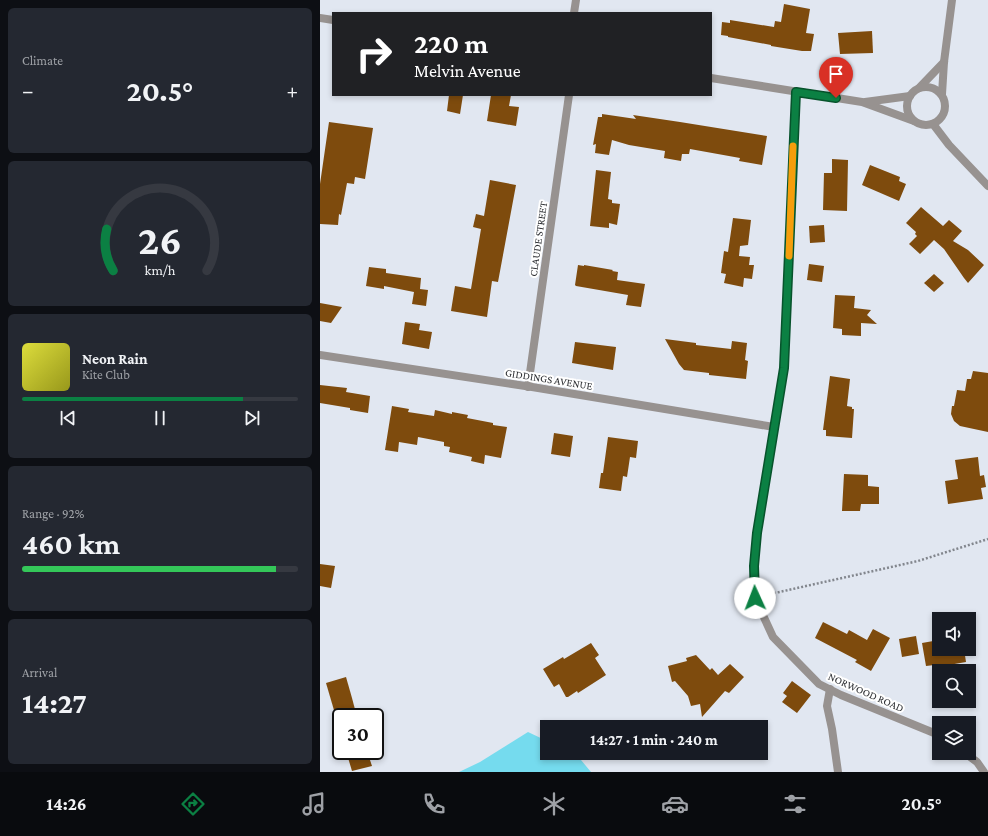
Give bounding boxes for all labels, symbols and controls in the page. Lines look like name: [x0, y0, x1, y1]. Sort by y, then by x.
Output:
icon: right: [348, 28, 400, 80]
text: 220 m: [414, 28, 488, 59]
text: Climate: [22, 53, 63, 68]
pin: [819, 57, 853, 98]
text: Melvin Avenue: [414, 61, 521, 81]
icon: arrive: [825, 63, 847, 85]
text: 20.5°: [127, 74, 193, 107]
text: −: [22, 78, 34, 103]
text: +: [286, 78, 298, 103]
street label: CLAUDE STREET: [527, 201, 549, 277]
text: 26: [138, 217, 182, 263]
text: km/h: [145, 262, 176, 278]
text: Neon Rain: [82, 351, 148, 367]
street label: GIDDINGS AVENUE: [504, 366, 594, 392]
text: Kite Club: [82, 367, 130, 382]
icon: previous: [57, 407, 79, 429]
icon: pause: [149, 407, 171, 429]
icon: next: [241, 407, 263, 429]
text: Range · 92%: [22, 506, 84, 521]
text: 460 km: [22, 527, 120, 560]
position arrow: [734, 577, 776, 619]
map controls: [932, 612, 976, 760]
button: sound: [932, 612, 976, 656]
button: search: [932, 664, 976, 708]
text: Arrival: [22, 665, 57, 680]
street label: NORWOOD ROAD: [826, 670, 906, 714]
text: 14:27: [22, 686, 87, 719]
speed limit sign: 30: [332, 708, 384, 760]
button: layers: [932, 716, 976, 760]
text: 14:27 · 1 min · 240 m: [590, 732, 718, 748]
icon: directions: [179, 790, 207, 818]
icon: music: [300, 790, 328, 818]
icon: phone: [420, 790, 448, 818]
icon: climate: [540, 790, 568, 818]
icon: car: [661, 790, 689, 818]
icon: filters: [781, 790, 809, 818]
text: 14:26: [46, 794, 87, 814]
text: 20.5°: [902, 794, 942, 814]

